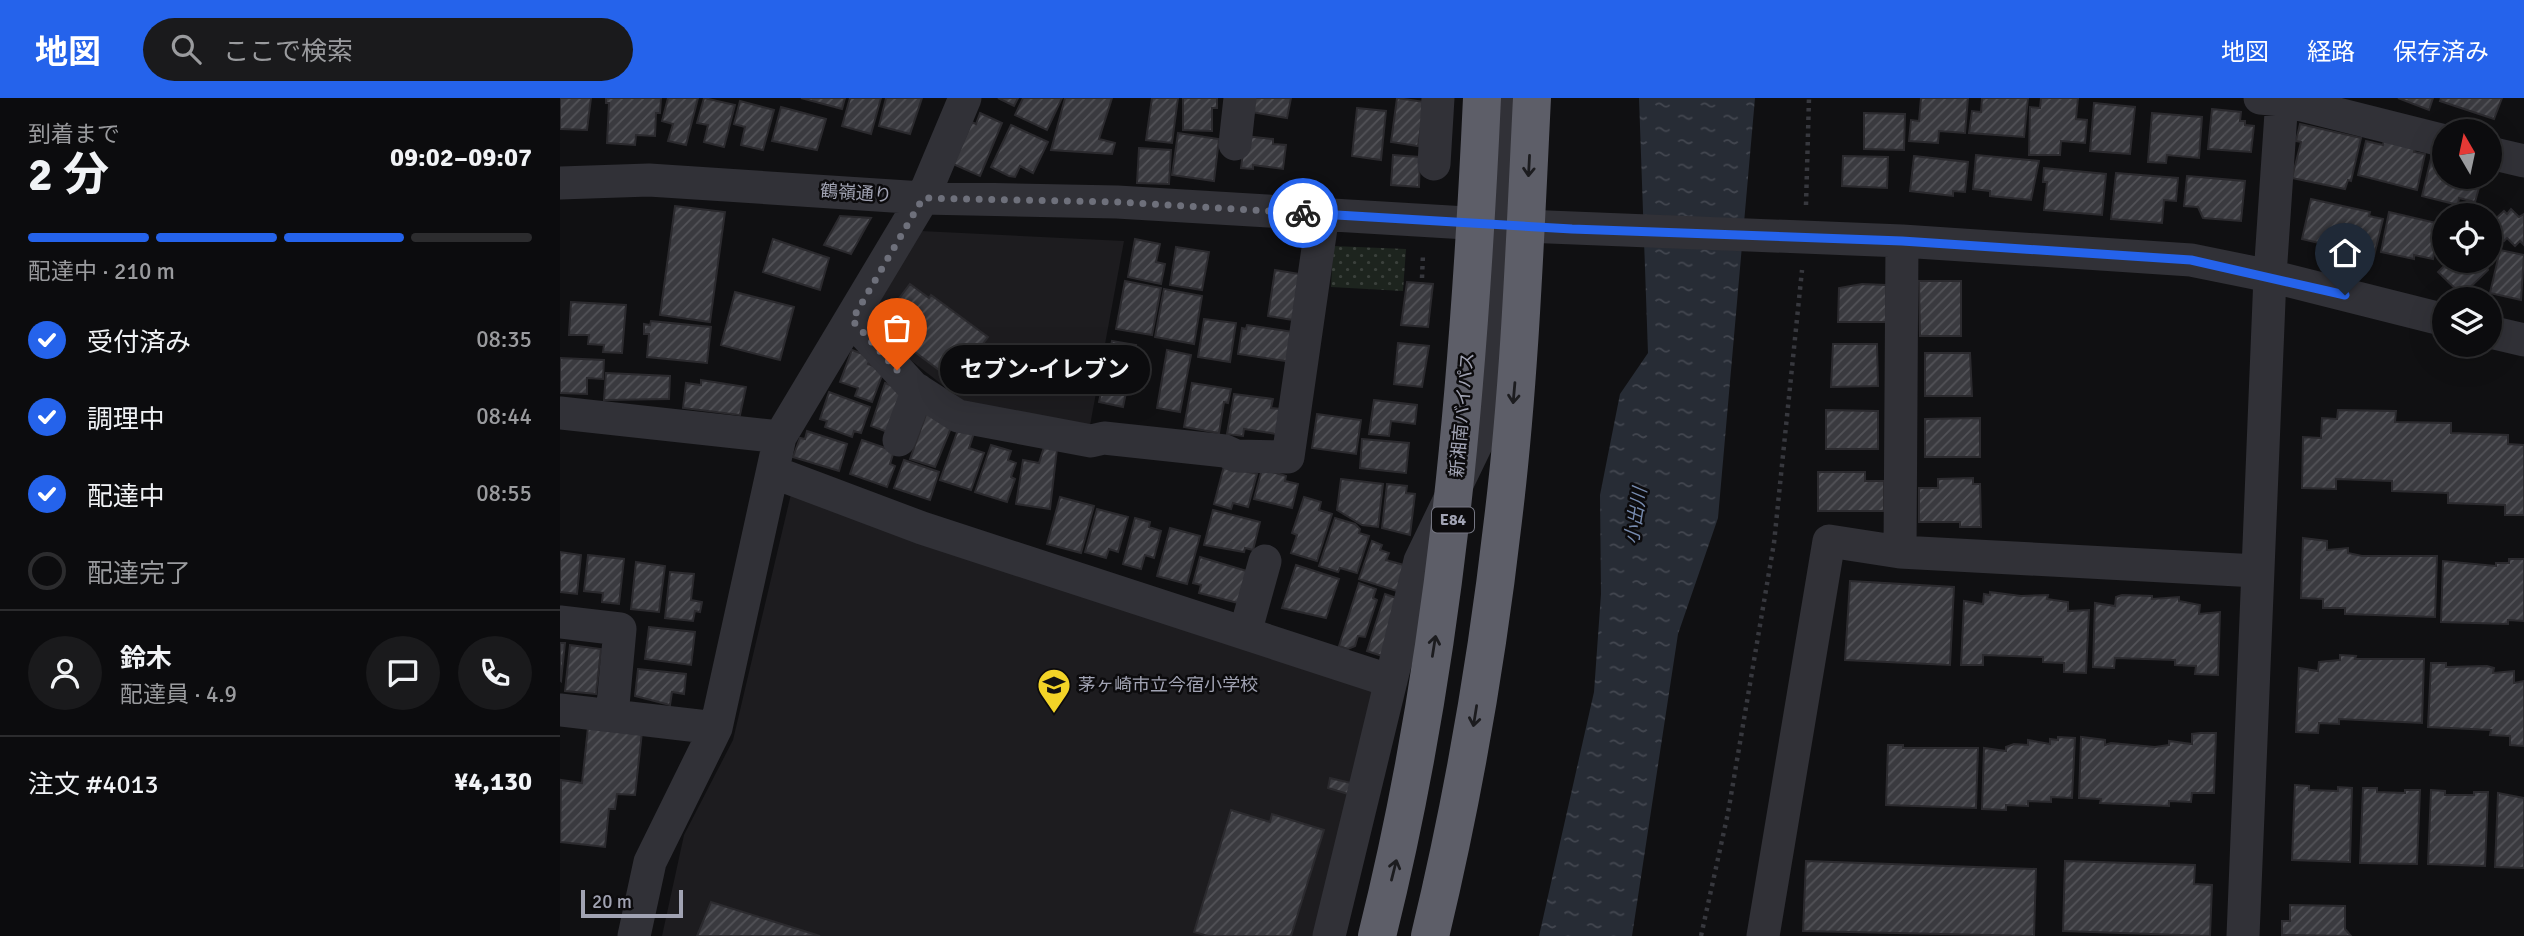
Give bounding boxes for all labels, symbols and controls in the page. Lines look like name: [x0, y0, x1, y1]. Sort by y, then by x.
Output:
search box: [143, 18, 633, 81]
icon: search: [167, 30, 205, 68]
text: 地図: [35, 32, 101, 73]
text: ここで検索: [223, 36, 353, 68]
text: 地図: [2221, 37, 2269, 67]
text: 経路: [2307, 37, 2355, 67]
text: 保存済み: [2393, 37, 2489, 67]
north arrow: [2432, 119, 2502, 189]
map controls: [2432, 119, 2502, 357]
text: 到着まで: [28, 120, 120, 149]
text: 09:02–09:07: [390, 142, 532, 174]
text: 2 分: [28, 147, 109, 203]
one-way arrow: [1522, 154, 1535, 177]
courier: [1268, 178, 1338, 248]
street label: 鶴嶺通り: [819, 180, 893, 206]
icon: bike: [1284, 194, 1322, 232]
button: locate: [2432, 203, 2502, 273]
pin: [2315, 223, 2375, 295]
icon: home: [2326, 234, 2364, 272]
text: 配達中 · 210 m: [28, 257, 175, 286]
button: layers: [2432, 287, 2502, 357]
pin: [867, 298, 927, 370]
icon: bag: [878, 309, 916, 347]
icon: check: [28, 321, 66, 359]
text: 08:35: [476, 325, 532, 354]
text: 受付済み: [87, 327, 191, 359]
callout: セブン-イレブン: [939, 345, 1149, 394]
street label: 新湘南バイパス: [1446, 351, 1478, 479]
text: セブン-イレブン: [960, 355, 1130, 384]
one-way arrow: [1507, 381, 1520, 404]
icon: check: [28, 398, 66, 436]
text: 08:44: [476, 402, 532, 431]
text: 調理中: [87, 404, 165, 436]
icon: check: [28, 475, 66, 513]
text: 08:55: [476, 479, 532, 508]
text: 配達中: [87, 481, 165, 513]
water label: 小出川: [1620, 484, 1653, 546]
road number: E84: [1432, 508, 1474, 532]
text: 配達完了: [87, 558, 191, 590]
one-way arrow: [1428, 635, 1441, 658]
button: person: [28, 636, 102, 710]
button: chat: [366, 636, 440, 710]
button: phone: [458, 636, 532, 710]
text: 鈴木: [120, 643, 172, 675]
school or university icon: 茅ヶ崎市立今宿小学校: [1035, 666, 1073, 715]
place label: 茅ヶ崎市立今宿小学校: [1078, 674, 1258, 696]
text: 配達員 · 4.9: [120, 680, 237, 709]
one-way arrow: [1468, 704, 1481, 727]
text: ¥4,130: [454, 766, 532, 798]
text: 注文 #4013: [28, 769, 159, 801]
one-way arrow: [1388, 859, 1401, 882]
scale bar: [581, 887, 682, 919]
text: 20 m: [592, 890, 632, 914]

